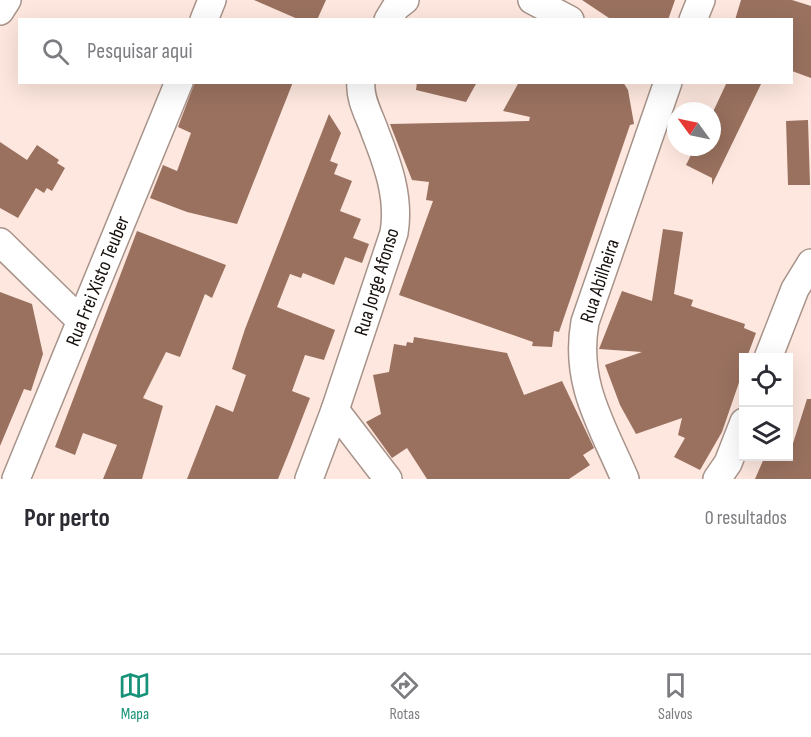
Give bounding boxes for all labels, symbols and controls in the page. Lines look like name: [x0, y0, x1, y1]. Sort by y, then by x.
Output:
search box: [18, 18, 793, 84]
icon: search: [39, 35, 72, 68]
text: Pesquisar aqui: [87, 38, 192, 65]
north arrow: [667, 102, 721, 156]
street label: Rua Frei Xisto Teuber: [61, 212, 135, 350]
street label: Rua Jorge Afonso: [349, 225, 405, 339]
street label: Rua Abilheira: [575, 236, 625, 326]
map controls: [739, 353, 793, 461]
button: locate: [739, 353, 793, 407]
button: layers: [739, 407, 793, 461]
text: Por perto: [24, 503, 110, 534]
text: 0 resultados: [705, 506, 787, 530]
tab: Mapa: [118, 669, 151, 724]
tab: Rotas: [388, 669, 421, 724]
tab: Salvos: [658, 669, 693, 724]

